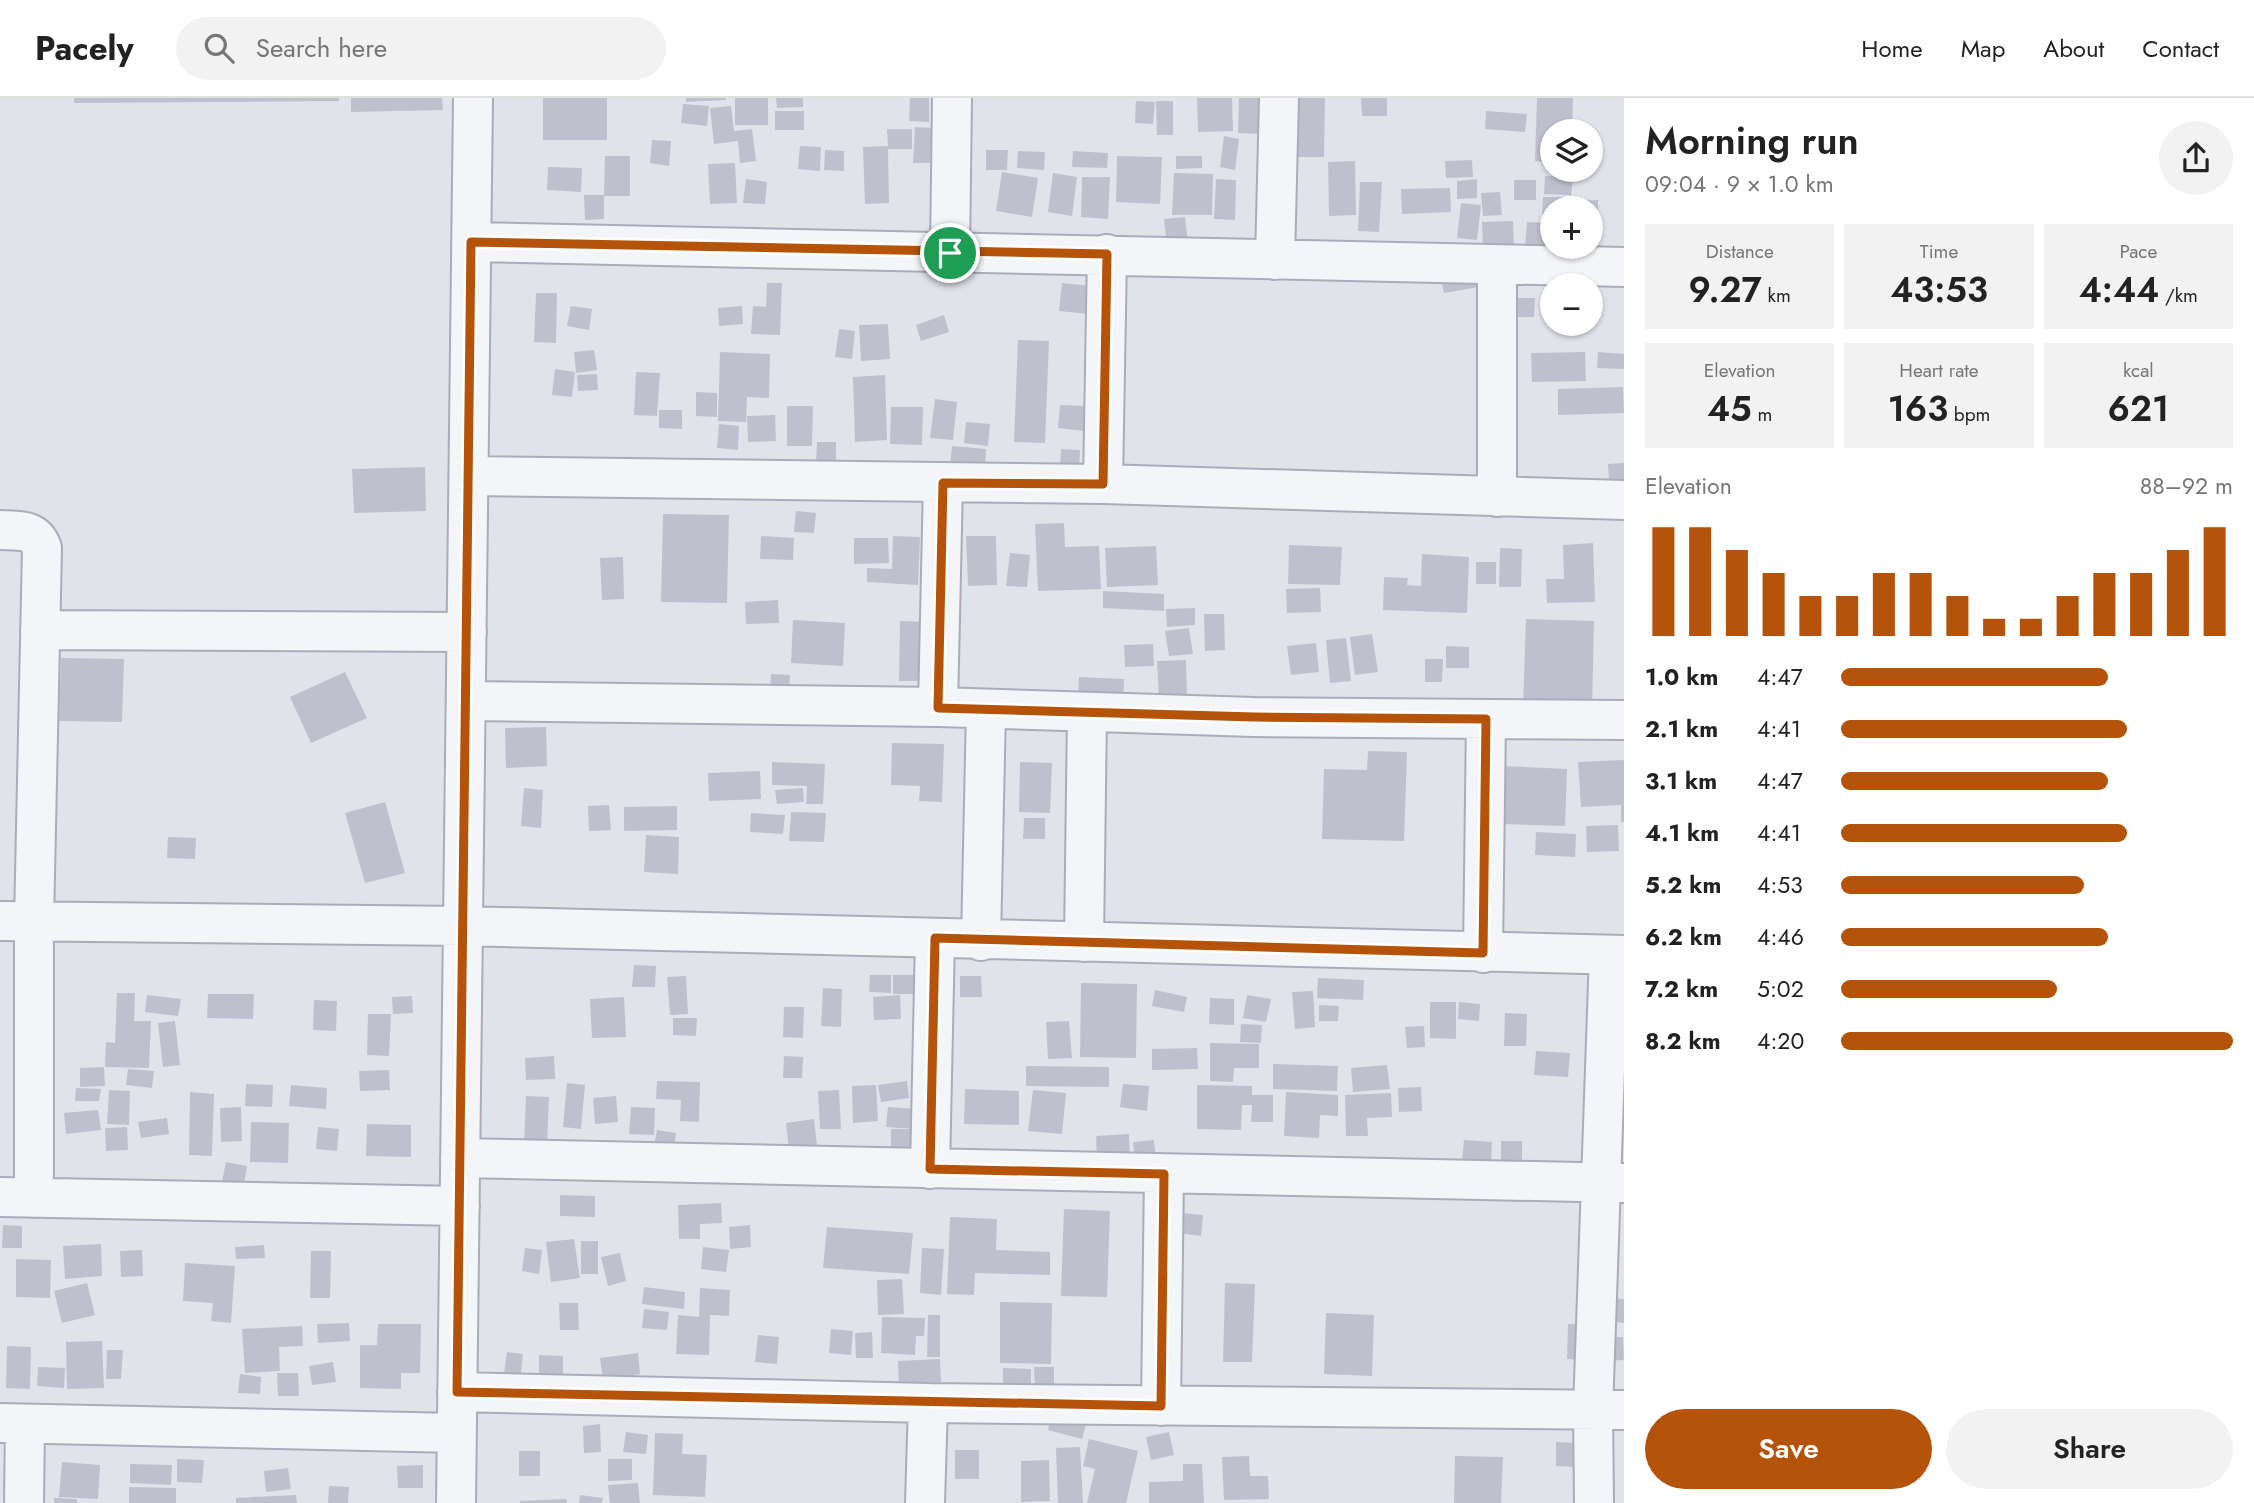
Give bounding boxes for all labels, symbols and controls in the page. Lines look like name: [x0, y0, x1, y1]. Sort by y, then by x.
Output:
search box: [176, 17, 666, 80]
text: Pacely: [35, 25, 134, 72]
icon: search: [200, 29, 238, 67]
text: Search here: [256, 29, 387, 67]
text: Home: [1861, 31, 1923, 66]
text: Map: [1961, 31, 2005, 66]
text: About: [2043, 31, 2104, 66]
text: Contact: [2142, 31, 2219, 66]
text: Morning run: [1645, 113, 1859, 168]
map controls: [1540, 119, 1603, 336]
button: layers: [1540, 119, 1603, 182]
button: share: [2159, 121, 2233, 195]
text: 09:04 · 9 × 1.0 km: [1645, 167, 1834, 201]
button: +: [1540, 196, 1603, 259]
pin: [920, 223, 980, 283]
icon: arrive: [931, 234, 969, 272]
text: Distance: [1706, 238, 1774, 265]
text: Time: [1920, 238, 1958, 265]
text: Pace: [2119, 238, 2157, 265]
text: 9.27: [1689, 265, 1762, 315]
text: 43:53: [1890, 265, 1988, 315]
text: 4:44: [2079, 265, 2159, 315]
button: −: [1540, 273, 1603, 336]
text: km: [1762, 282, 1791, 309]
text: /km: [2159, 282, 2198, 309]
text: Elevation: [1704, 357, 1776, 384]
text: Heart rate: [1899, 357, 1979, 384]
text: kcal: [2123, 357, 2154, 384]
text: 45: [1707, 384, 1752, 434]
text: 163: [1888, 384, 1948, 434]
text: 621: [2108, 384, 2169, 434]
text: m: [1752, 401, 1772, 428]
text: bpm: [1948, 401, 1990, 428]
text: Elevation: [1645, 469, 1732, 503]
text: 88–92 m: [2140, 469, 2233, 503]
text: 1.0 km: [1645, 660, 1718, 694]
text: 4:47: [1757, 660, 1803, 694]
text: 2.1 km: [1645, 712, 1718, 746]
text: 4:41: [1757, 712, 1801, 746]
text: 3.1 km: [1645, 764, 1717, 798]
text: 4:47: [1757, 764, 1803, 798]
text: 4.1 km: [1645, 816, 1719, 850]
text: 4:41: [1757, 816, 1801, 850]
text: 5.2 km: [1645, 868, 1721, 902]
text: 4:53: [1757, 868, 1803, 902]
text: 6.2 km: [1645, 920, 1722, 954]
text: 4:46: [1757, 920, 1804, 954]
text: 7.2 km: [1645, 972, 1718, 1006]
text: 5:02: [1757, 972, 1804, 1006]
text: 8.2 km: [1645, 1024, 1721, 1058]
text: 4:20: [1757, 1024, 1804, 1058]
button: Save: [1645, 1409, 1932, 1489]
button: Share: [1946, 1409, 2233, 1489]

